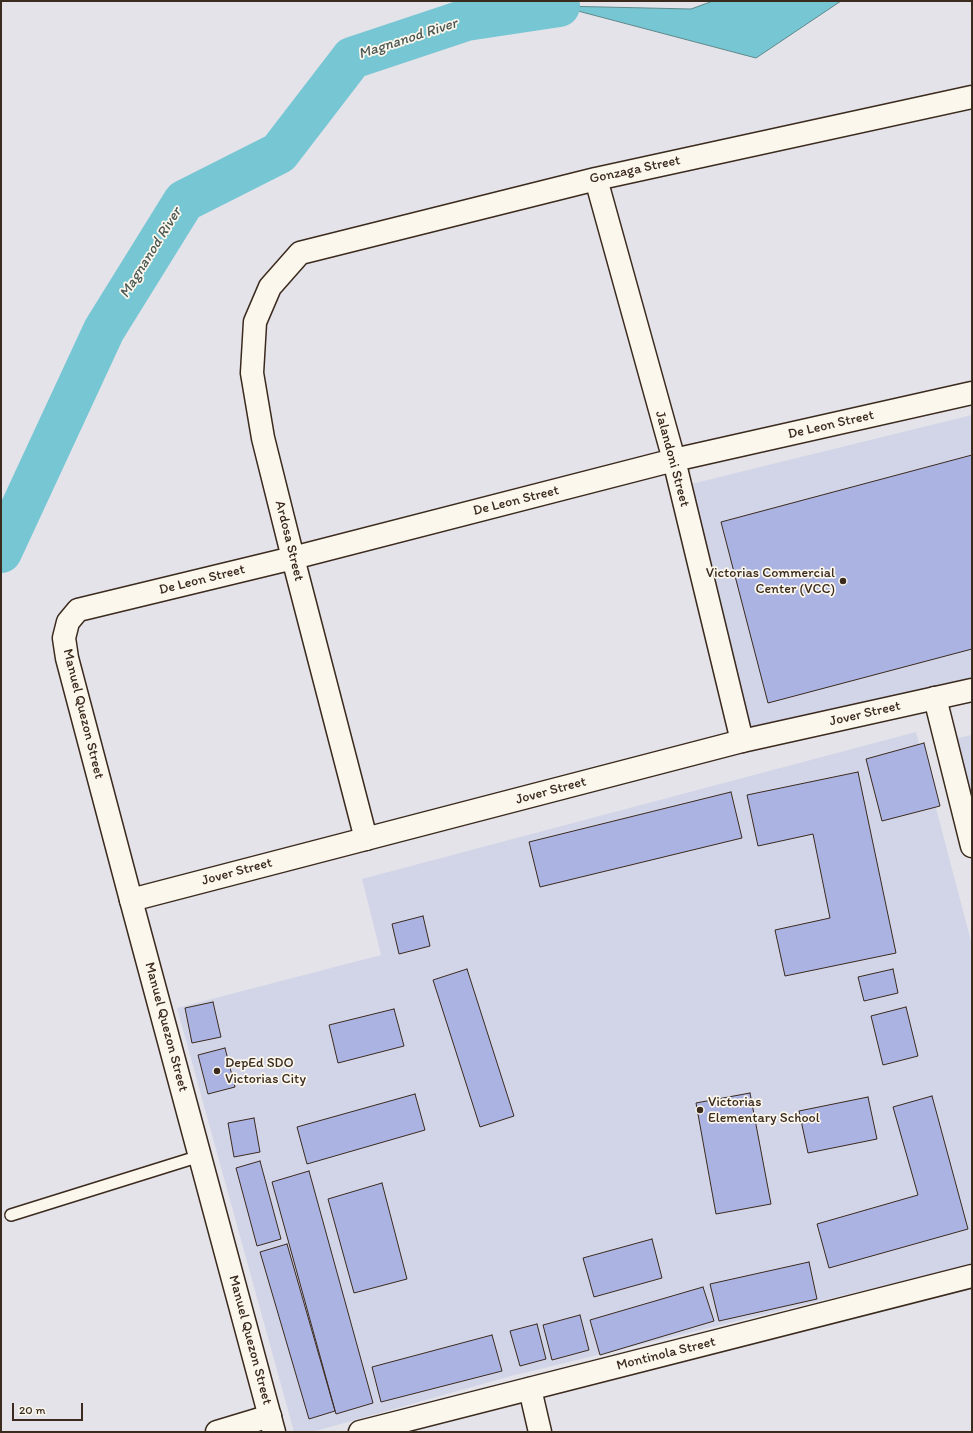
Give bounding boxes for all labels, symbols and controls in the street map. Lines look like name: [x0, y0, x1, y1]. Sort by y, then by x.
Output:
water label: Magnanod River: [356, 15, 460, 63]
street label: Gonzaga Street: [588, 152, 682, 188]
water label: Magnanod River: [116, 205, 186, 301]
street label: De Leon Street: [786, 407, 876, 443]
street label: Jalandoni Street: [651, 409, 693, 509]
street label: De Leon Street: [471, 482, 561, 520]
street label: Ardosa Street: [271, 499, 307, 583]
street label: De Leon Street: [157, 561, 247, 599]
place label: Victorias Commercial Center (VCC): [706, 565, 835, 598]
marker: Victorias Commercial Center (VCC): [838, 576, 848, 586]
street label: Manuel Quezon Street: [59, 647, 107, 781]
street label: Jover Street: [828, 698, 902, 730]
street label: Jover Street: [514, 774, 588, 808]
street label: Jover Street: [200, 855, 274, 889]
street label: Manuel Quezon Street: [141, 960, 191, 1094]
place label: DepEd SDO Victorias City: [225, 1055, 306, 1088]
marker: DepEd SDO Victorias City: [212, 1066, 222, 1076]
place label: Victorias Elementary School: [708, 1094, 820, 1126]
marker: Victorias Elementary School: [695, 1105, 705, 1115]
street label: Manuel Quezon Street: [225, 1273, 275, 1407]
street label: Montinola Street: [615, 1334, 717, 1374]
scale bar: [14, 1395, 85, 1421]
text: 20 m: [19, 1403, 46, 1417]

